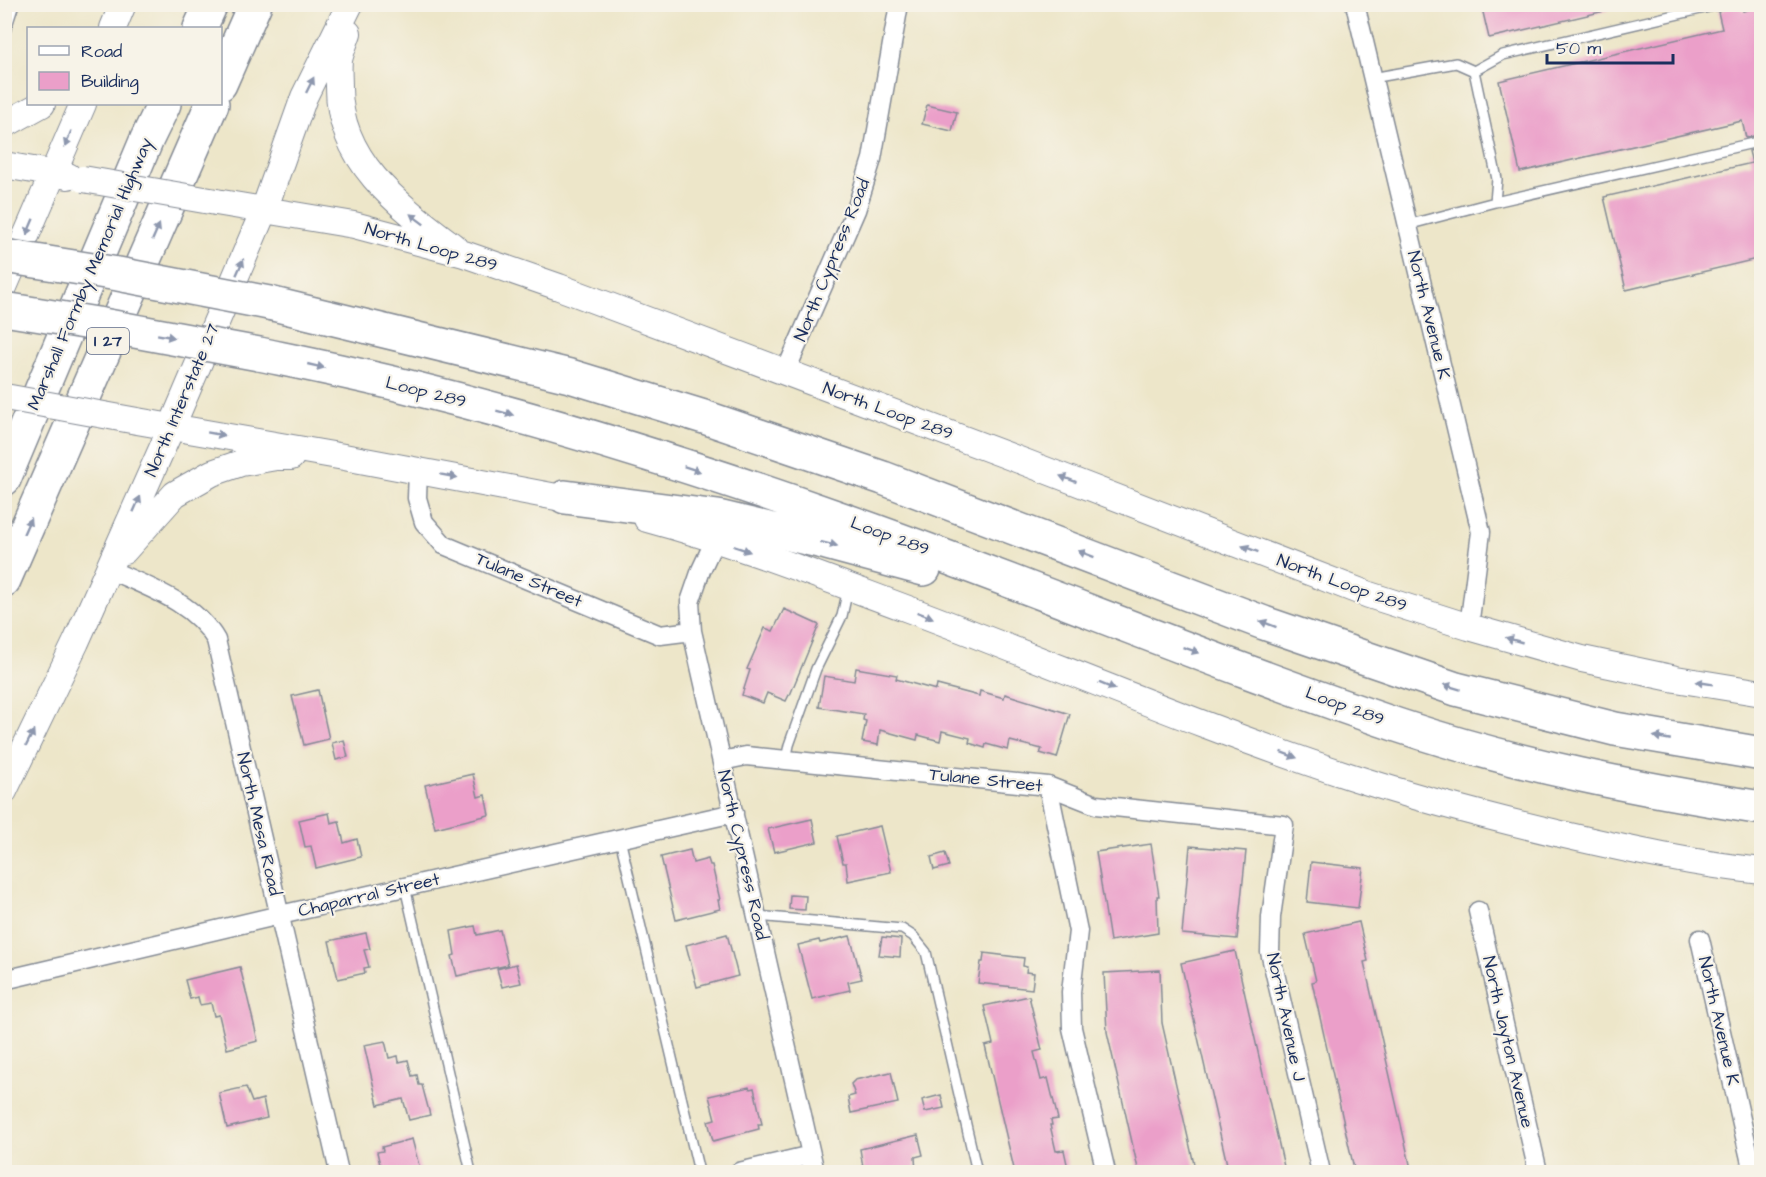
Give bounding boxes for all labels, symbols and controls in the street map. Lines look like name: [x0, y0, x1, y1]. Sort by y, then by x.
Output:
legend: [27, 27, 222, 105]
scale bar: [1547, 27, 1673, 65]
text: 50 m: [1556, 36, 1601, 61]
text: Road: [81, 39, 122, 64]
text: Building: [81, 69, 139, 95]
one-way arrow: [305, 76, 315, 93]
one-way arrow: [63, 130, 73, 148]
street label: Marshall Formby Memorial Highway: [21, 134, 160, 414]
street label: North Cypress Road: [788, 175, 877, 346]
one-way arrow: [409, 212, 425, 225]
street label: North Loop 289: [362, 216, 500, 278]
one-way arrow: [25, 219, 35, 237]
one-way arrow: [151, 222, 161, 240]
street label: North Avenue K: [1401, 248, 1457, 382]
one-way arrow: [235, 257, 245, 275]
street label: North Interstate 27: [138, 319, 226, 481]
road number: I 27: [87, 328, 129, 354]
one-way arrow: [156, 332, 175, 341]
one-way arrow: [306, 362, 325, 372]
street label: Loop 289: [383, 370, 469, 414]
street label: North Loop 289: [819, 376, 957, 446]
one-way arrow: [496, 409, 514, 418]
one-way arrow: [206, 430, 225, 439]
one-way arrow: [683, 465, 701, 474]
one-way arrow: [440, 472, 459, 481]
one-way arrow: [1059, 473, 1077, 483]
one-way arrow: [133, 495, 142, 512]
street label: Loop 289: [847, 510, 933, 562]
one-way arrow: [23, 517, 32, 534]
one-way arrow: [820, 539, 838, 549]
one-way arrow: [1241, 544, 1259, 553]
one-way arrow: [733, 545, 751, 555]
street label: Tulane Street: [472, 546, 587, 614]
street label: North Loop 289: [1273, 548, 1411, 618]
one-way arrow: [1077, 549, 1095, 559]
one-way arrow: [916, 611, 934, 621]
one-way arrow: [1259, 619, 1277, 628]
one-way arrow: [1505, 634, 1523, 644]
one-way arrow: [1182, 646, 1200, 656]
one-way arrow: [1694, 679, 1713, 688]
street label: Loop 289: [1302, 680, 1388, 732]
one-way arrow: [1098, 682, 1116, 691]
one-way arrow: [1443, 682, 1461, 691]
one-way arrow: [26, 730, 35, 747]
one-way arrow: [1653, 733, 1672, 742]
street label: North Mesa Road: [230, 750, 288, 898]
one-way arrow: [1280, 750, 1298, 760]
street label: Tulane Street: [928, 762, 1045, 798]
street label: North Cypress Road: [710, 768, 775, 943]
street label: Chaparral Street: [296, 866, 443, 923]
street label: North Avenue J: [1260, 951, 1312, 1084]
street label: North Jayton Avenue: [1475, 954, 1540, 1131]
street label: North Avenue K: [1692, 954, 1746, 1088]

